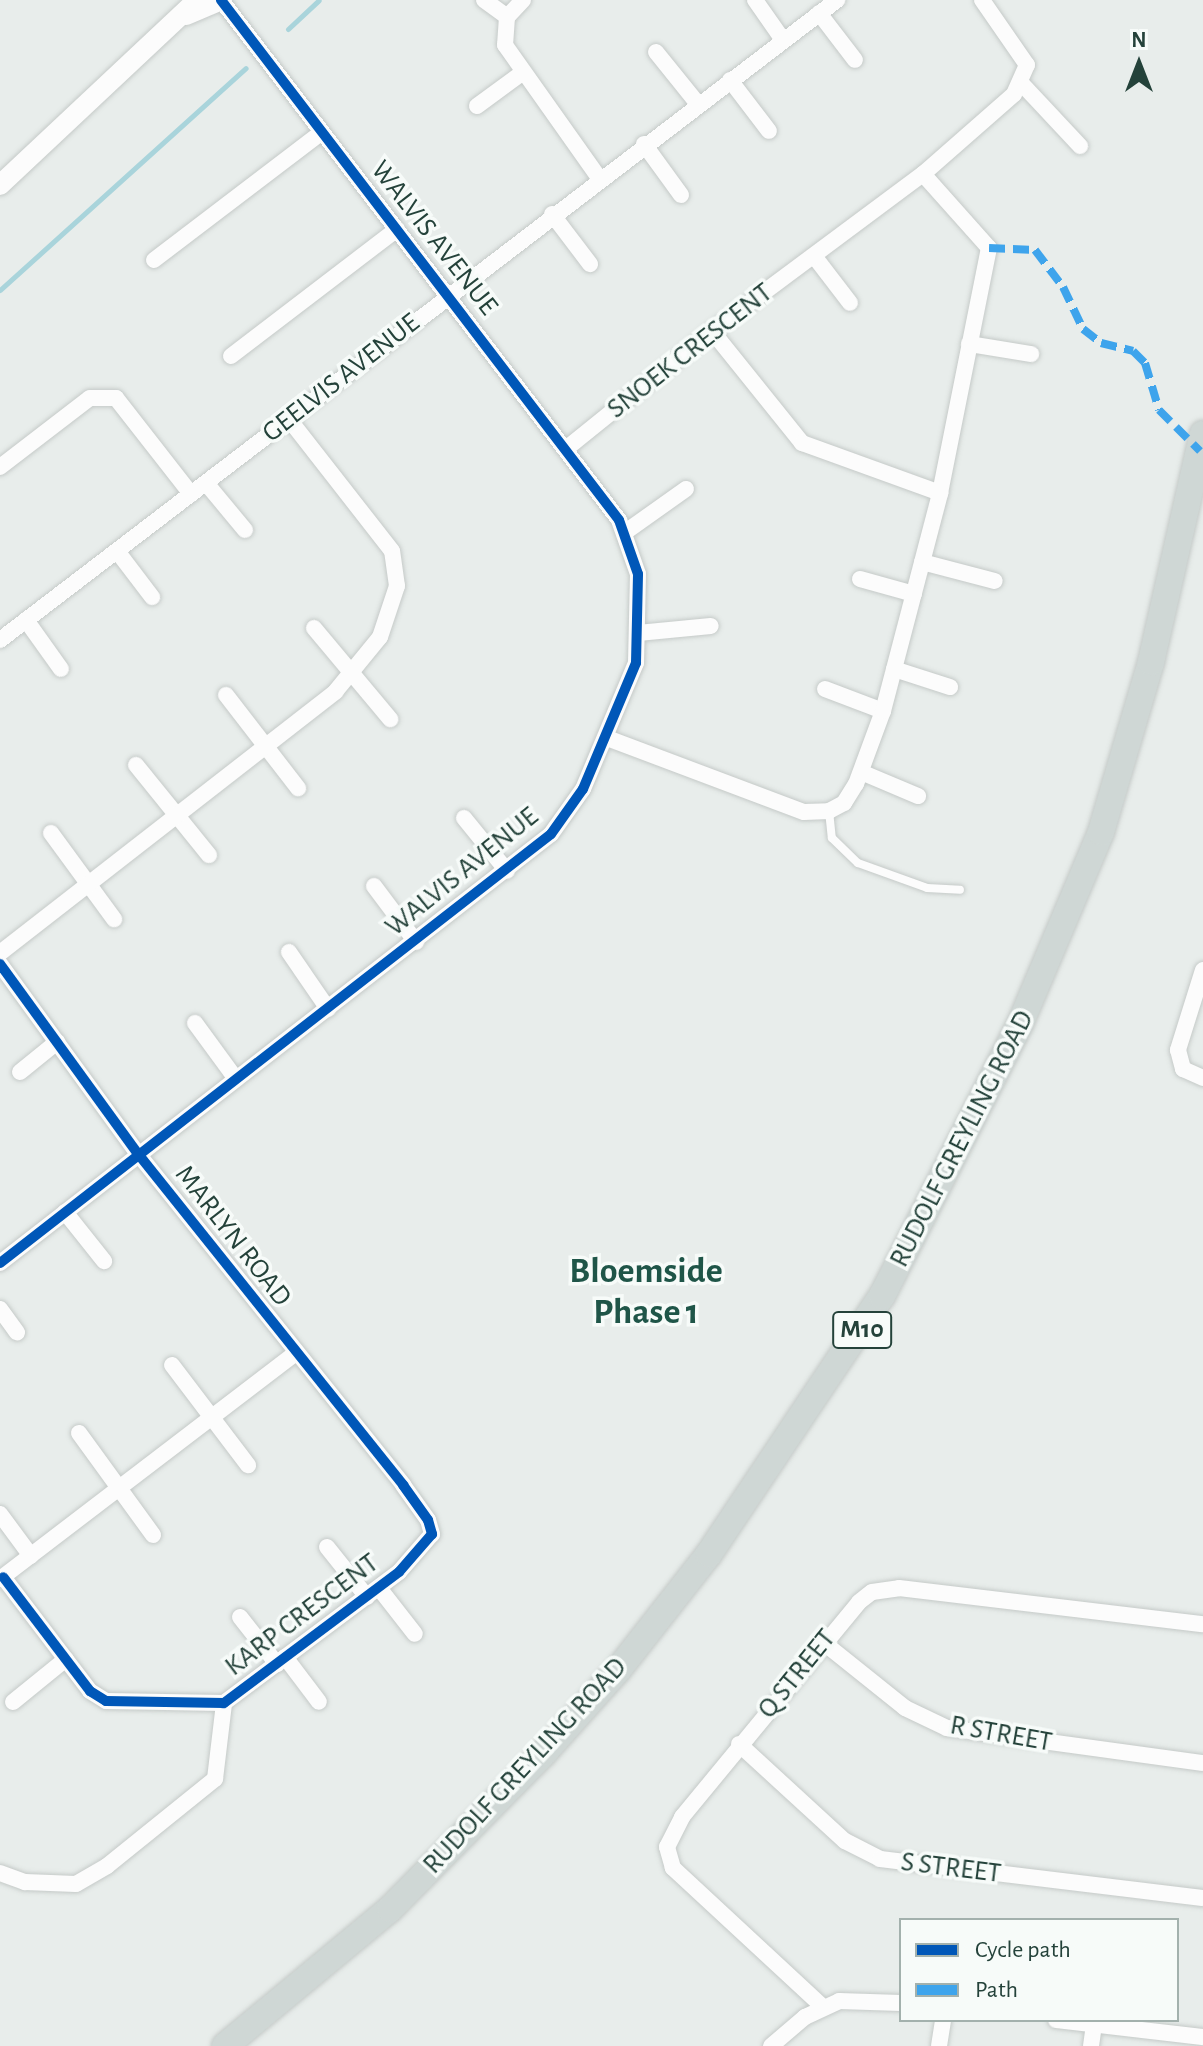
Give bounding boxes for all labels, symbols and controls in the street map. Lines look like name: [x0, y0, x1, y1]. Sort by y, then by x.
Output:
north arrow: [1099, 24, 1179, 104]
text: N: [1131, 29, 1147, 51]
street label: WALVIS AVENUE: [363, 154, 505, 322]
street label: SNOEK CRESCENT: [601, 276, 779, 426]
street label: GEELVIS AVENUE: [256, 306, 426, 450]
street label: WALVIS AVENUE: [379, 800, 545, 944]
street label: RUDOLF GREYLING ROAD: [883, 1005, 1041, 1273]
street label: MARLYN ROAD: [168, 1159, 298, 1313]
district label: Bloemside Phase 1: [569, 1249, 723, 1334]
road number: M10: [832, 1308, 892, 1352]
street label: KARP CRESCENT: [219, 1546, 385, 1684]
street label: Q STREET: [751, 1623, 843, 1725]
street label: RUDOLF GREYLING ROAD: [416, 1651, 634, 1881]
street label: R STREET: [947, 1709, 1055, 1759]
street label: S STREET: [899, 1845, 1003, 1891]
legend: [899, 1918, 1179, 2022]
text: Cycle path: [975, 1938, 1071, 1962]
text: Path: [975, 1978, 1018, 2002]

